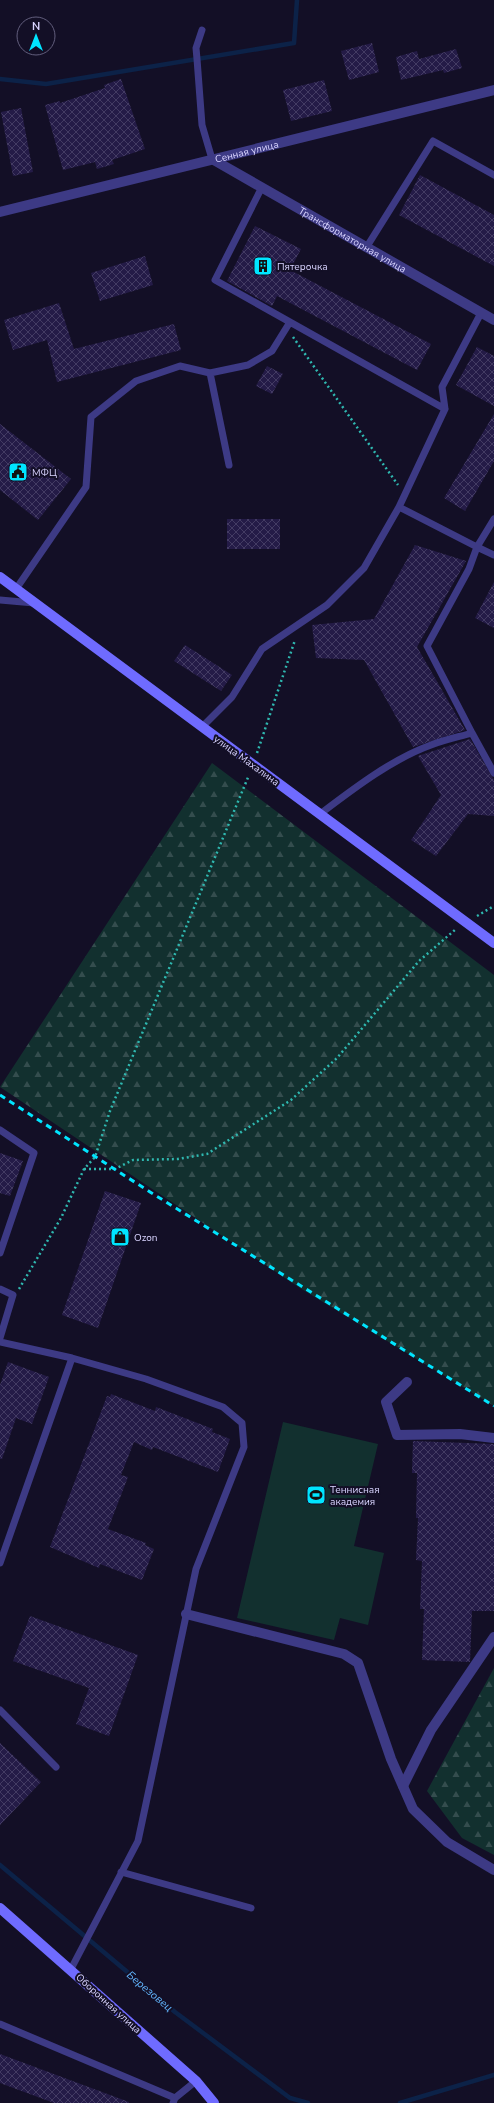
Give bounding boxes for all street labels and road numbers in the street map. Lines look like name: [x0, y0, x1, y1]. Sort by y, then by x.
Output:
street label: Сенная улица: [214, 137, 280, 167]
street label: Трансформаторная улица: [296, 204, 409, 276]
street label: улица Махалина: [211, 732, 282, 789]
street label: Оборонная улица: [73, 1971, 144, 2037]

